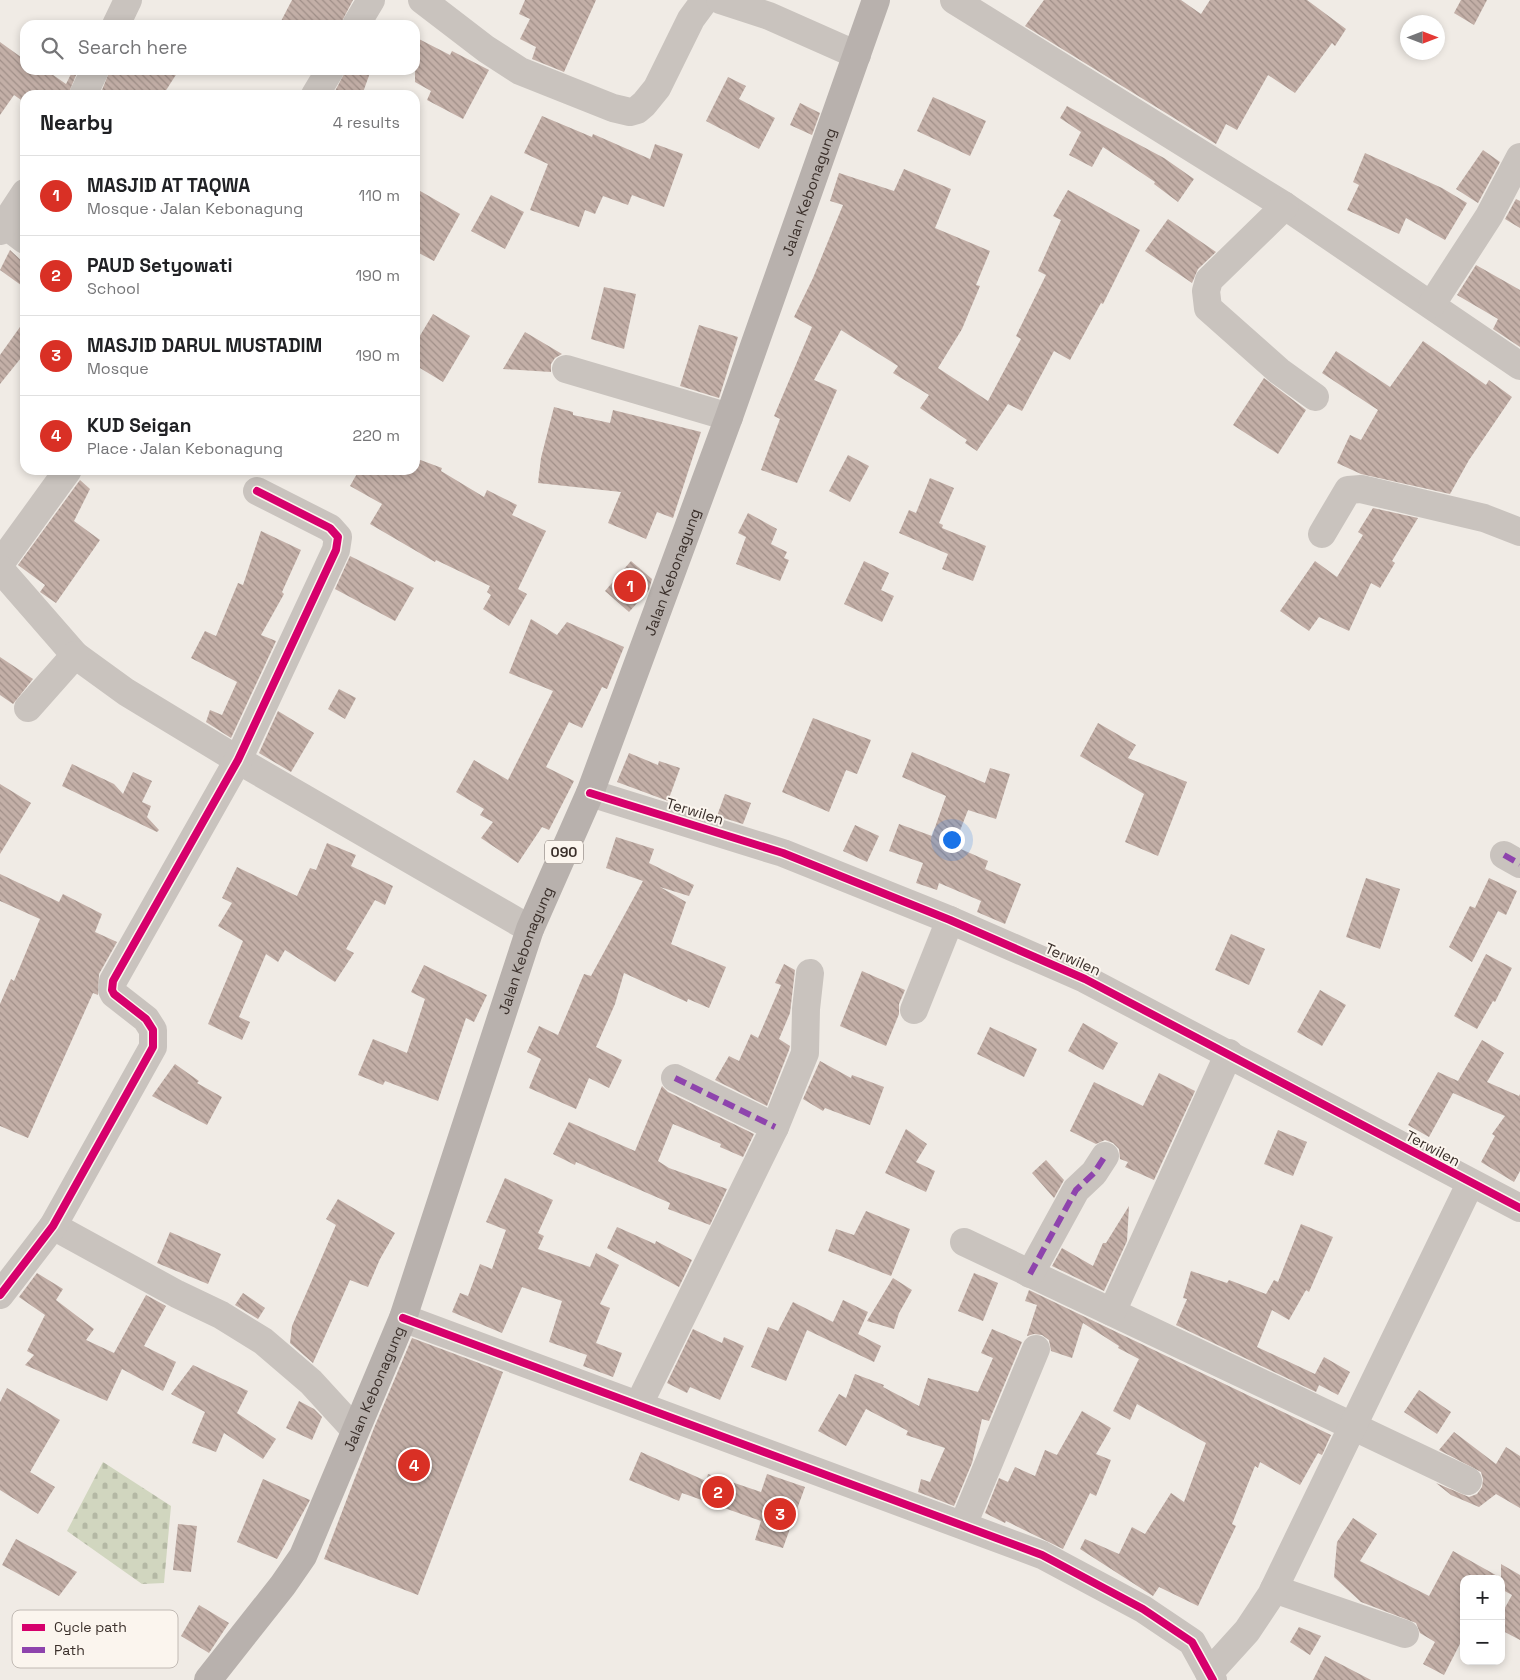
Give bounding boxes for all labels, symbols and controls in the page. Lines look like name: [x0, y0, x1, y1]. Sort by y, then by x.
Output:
north arrow: [1400, 15, 1445, 60]
search box: [20, 20, 420, 75]
icon: search: [38, 34, 66, 62]
text: Search here: [78, 35, 188, 60]
text: Nearby: [40, 109, 113, 136]
text: 4 results: [333, 112, 400, 133]
street label: Jalan Kebonagung: [777, 125, 840, 258]
text: MASJID AT TAQWA: [87, 173, 250, 198]
text: 1: [52, 185, 60, 206]
text: 110 m: [358, 185, 400, 206]
text: Mosque · Jalan Kebonagung: [87, 198, 303, 219]
text: PAUD Setyowati: [87, 253, 233, 278]
text: 2: [51, 265, 61, 286]
text: 190 m: [355, 265, 400, 286]
text: School: [87, 278, 140, 299]
text: MASJID DARUL MUSTADIM: [87, 333, 322, 358]
text: 3: [51, 345, 61, 366]
text: 190 m: [355, 345, 400, 366]
text: Mosque: [87, 358, 149, 379]
text: KUD Seigan: [87, 413, 191, 438]
text: 4: [51, 425, 61, 446]
text: 220 m: [353, 425, 400, 446]
text: Place · Jalan Kebonagung: [87, 438, 283, 459]
street label: Jalan Kebonagung: [639, 505, 704, 638]
pin: 1: [614, 567, 646, 605]
street label: Terwilen: [664, 793, 726, 829]
your location: [939, 827, 965, 853]
road number: 090: [545, 840, 583, 864]
street label: Jalan Kebonagung: [493, 883, 557, 1016]
street label: Terwilen: [1042, 938, 1104, 980]
street label: Terwilen: [1402, 1126, 1464, 1170]
street label: Jalan Kebonagung: [339, 1323, 408, 1454]
pin: 4: [398, 1446, 430, 1484]
pin: 2: [702, 1473, 734, 1511]
pin: 3: [764, 1495, 796, 1533]
map controls: [1460, 1575, 1505, 1665]
button: +: [1460, 1575, 1505, 1620]
legend: [12, 1610, 178, 1668]
text: Cycle path: [54, 1618, 127, 1636]
button: −: [1460, 1620, 1505, 1665]
text: Path: [54, 1641, 85, 1659]

